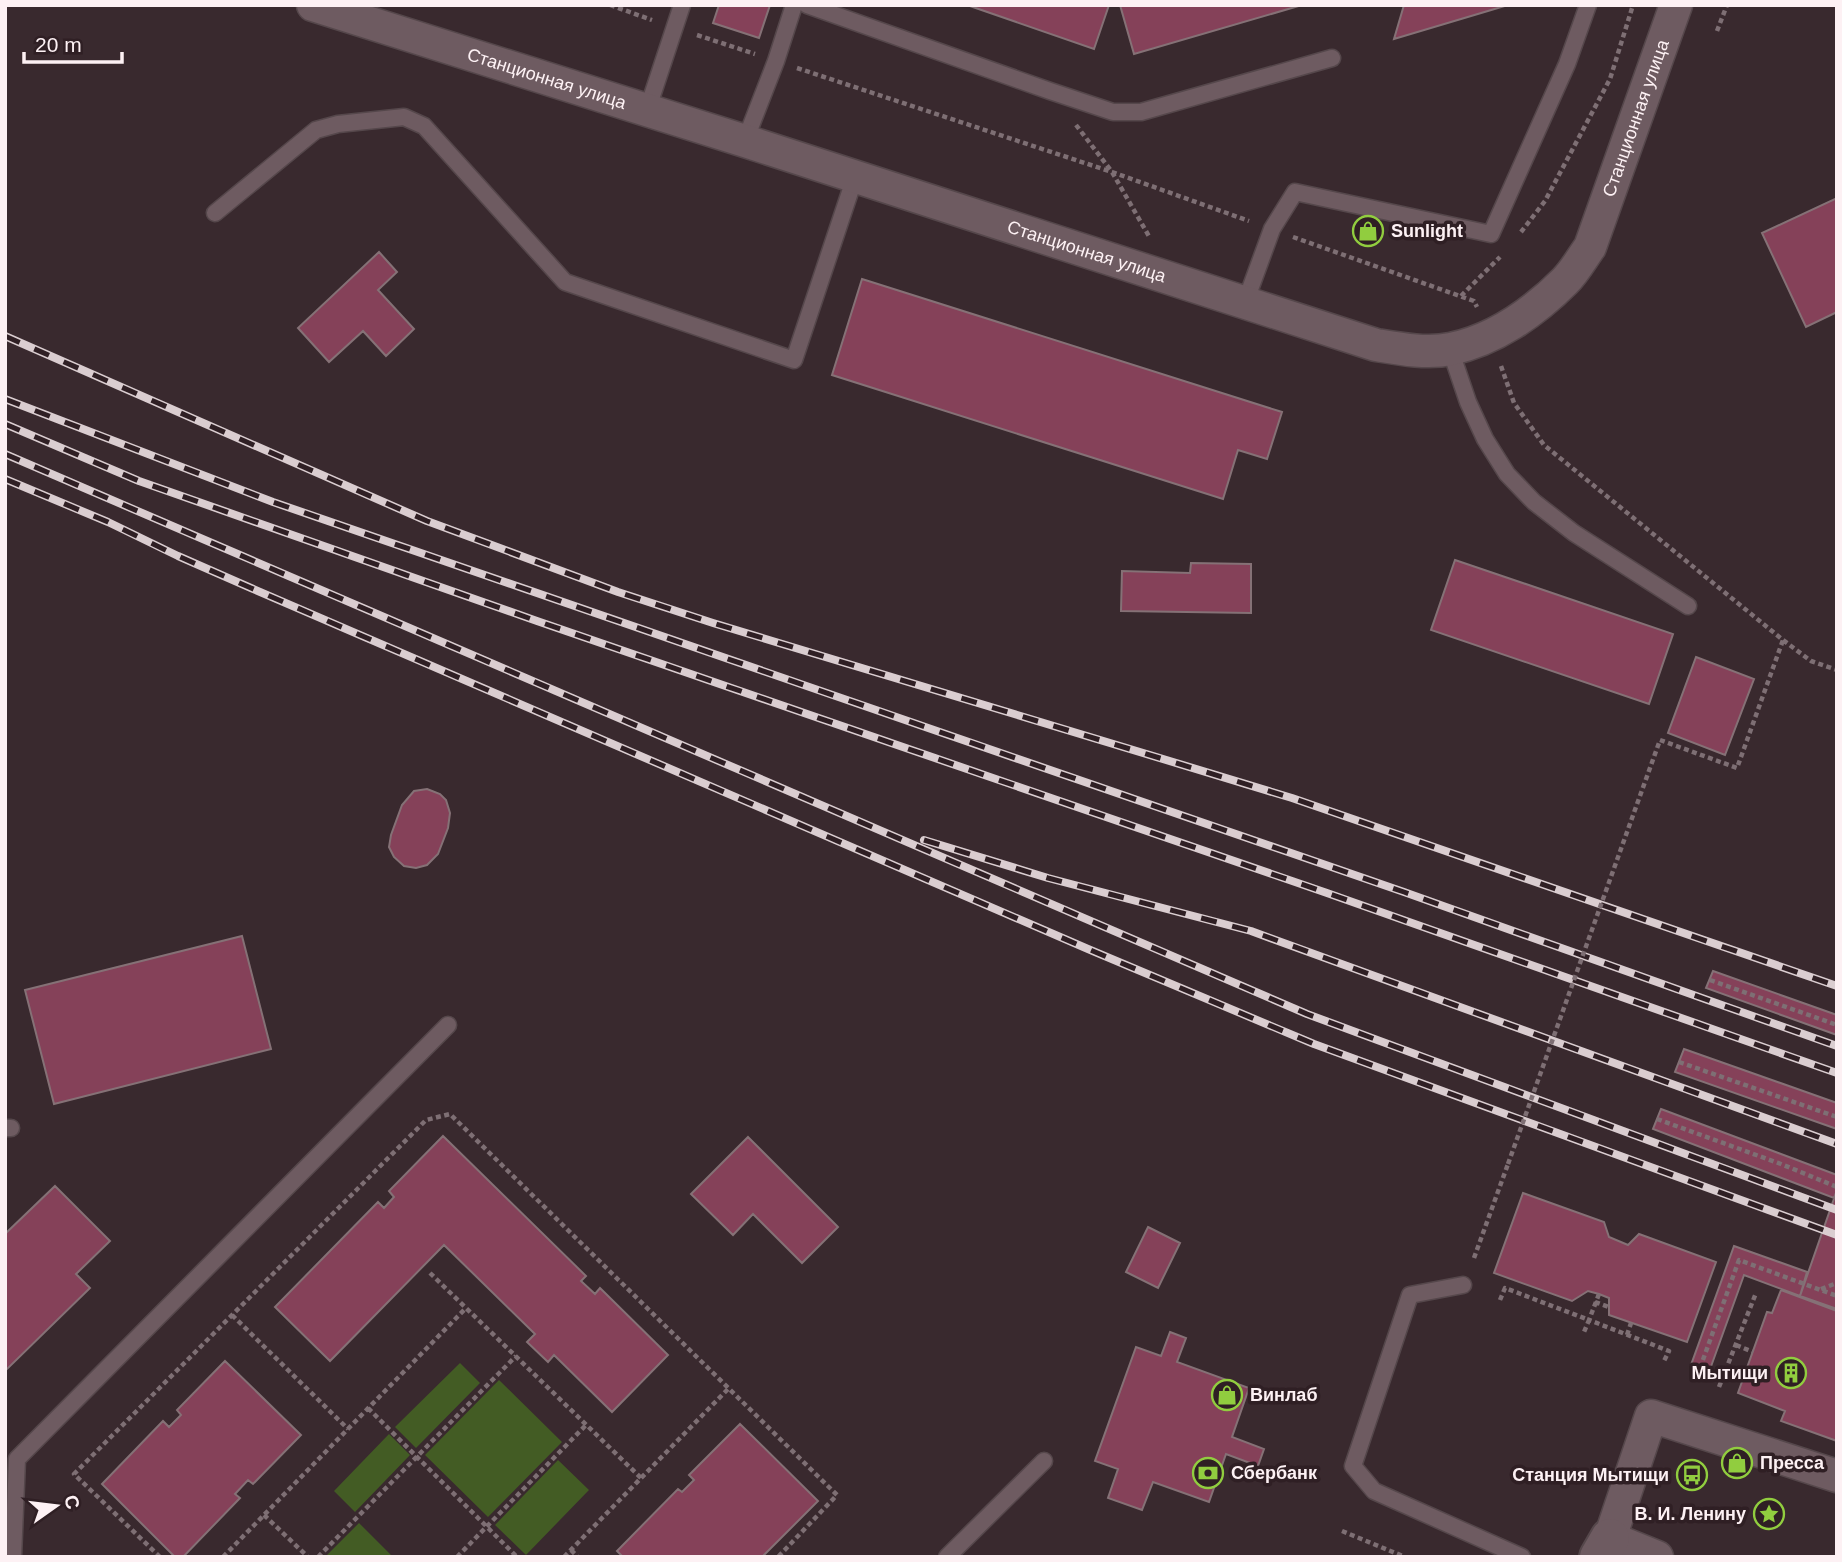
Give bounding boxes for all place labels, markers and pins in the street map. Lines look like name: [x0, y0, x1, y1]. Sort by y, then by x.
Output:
shop icon: Sunlight: [1351, 214, 1385, 248]
place label: Sunlight: [1391, 221, 1463, 241]
building icon: Мытищи: [1774, 1356, 1808, 1390]
place label: Мытищи: [1692, 1363, 1768, 1383]
shop icon: Винлаб: [1210, 1378, 1244, 1412]
place label: Винлаб: [1250, 1385, 1318, 1405]
shop icon: Пресса: [1720, 1446, 1754, 1480]
place label: Пресса: [1760, 1453, 1825, 1473]
bank icon: Сбербанк: [1191, 1456, 1225, 1490]
bus stop icon: Станция Мытищи: [1675, 1458, 1709, 1492]
place label: Сбербанк: [1231, 1463, 1318, 1483]
place label: Станция Мытищи: [1512, 1465, 1669, 1485]
place icon: В. И. Ленину: [1752, 1497, 1786, 1531]
place label: В. И. Ленину: [1635, 1504, 1746, 1524]

